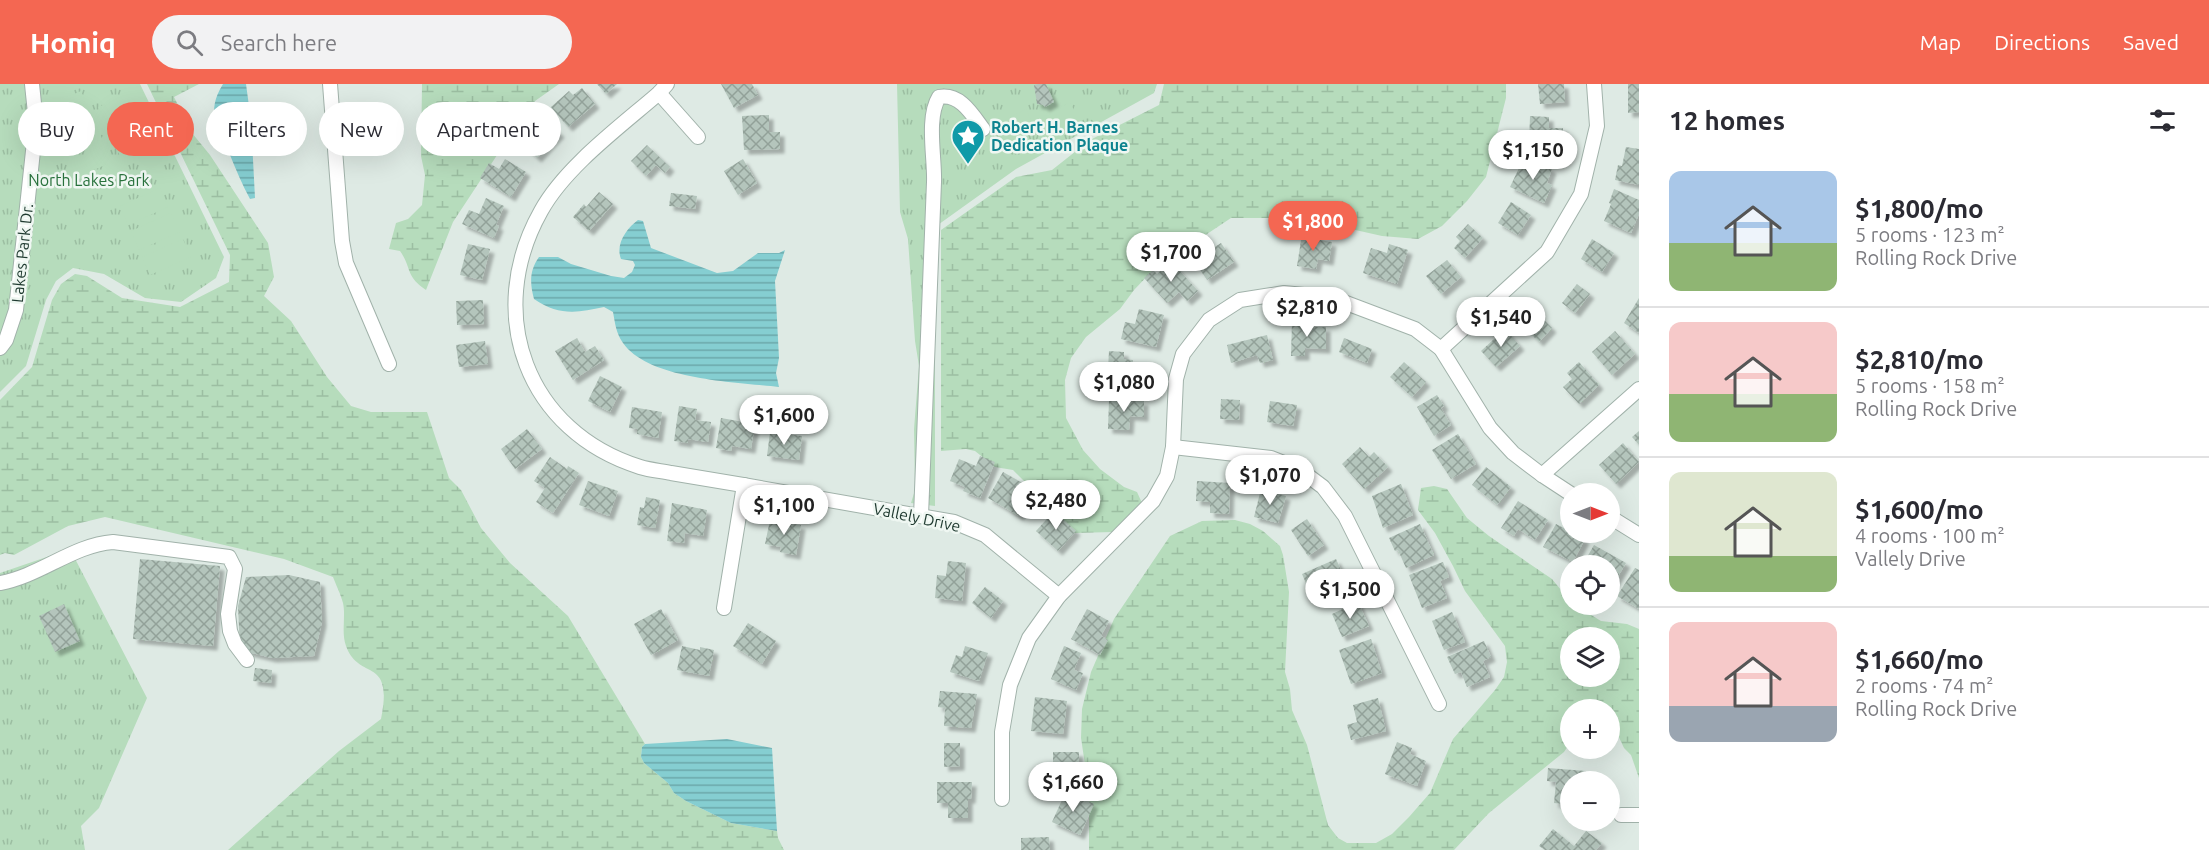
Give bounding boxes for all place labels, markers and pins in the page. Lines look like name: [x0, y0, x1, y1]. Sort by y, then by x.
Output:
place icon: Robert H. Barnes Dedication Plaque: [950, 118, 986, 165]
place label: Robert H. Barnes Dedication Plaque: [991, 118, 1128, 154]
pin: $1,150: [1484, 130, 1582, 181]
pin: $1,800: [1264, 201, 1362, 252]
pin: $1,700: [1122, 232, 1220, 283]
pin: $2,810: [1258, 287, 1356, 338]
pin: $1,540: [1452, 297, 1550, 348]
pin: $1,080: [1075, 362, 1173, 413]
pin: $1,600: [735, 395, 833, 446]
pin: $1,070: [1221, 455, 1319, 506]
pin: $2,480: [1007, 480, 1105, 531]
pin: $1,100: [735, 485, 833, 536]
pin: $1,500: [1301, 569, 1399, 620]
pin: $1,660: [1024, 762, 1122, 813]

